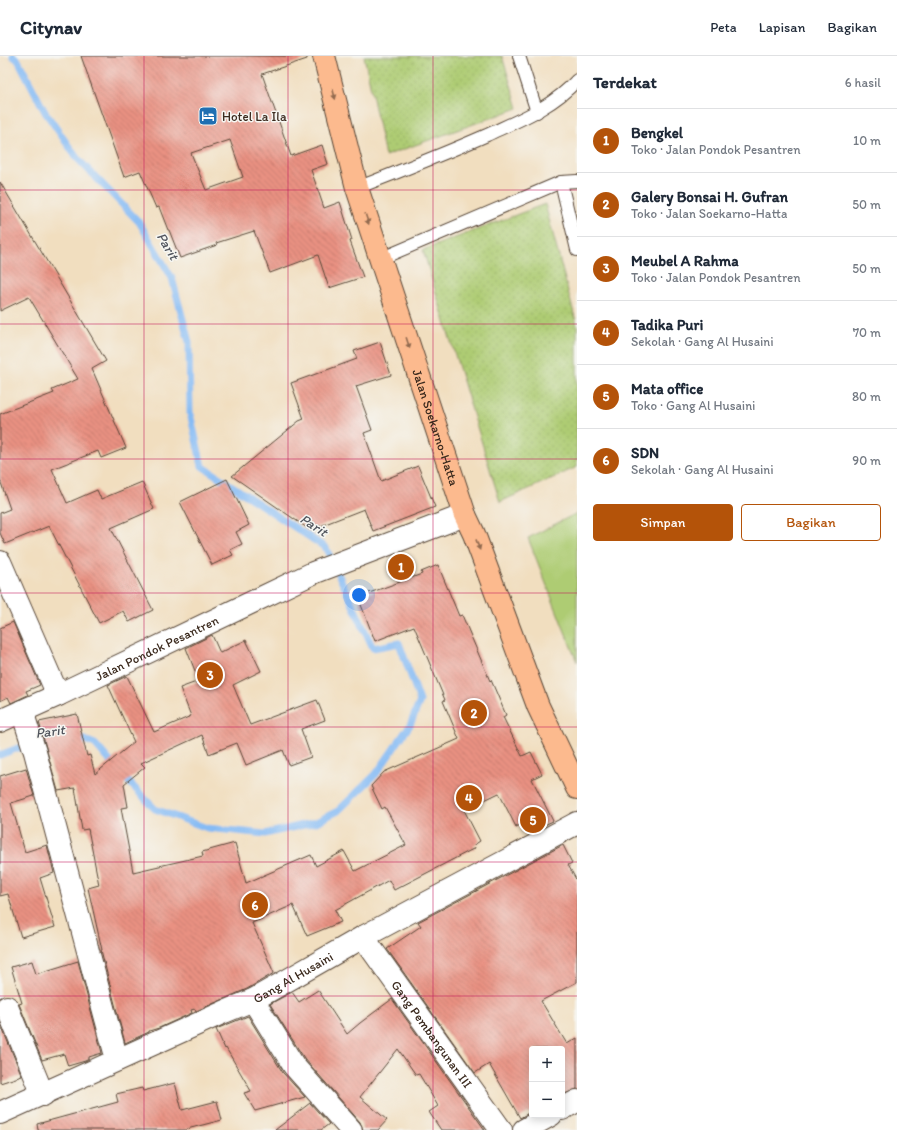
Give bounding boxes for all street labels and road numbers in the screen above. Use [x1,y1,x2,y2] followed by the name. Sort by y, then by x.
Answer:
[409,367,462,488] street label: Jalan Soekarno-Hatta
[93,612,222,684] street label: Jalan Pondok Pesantren
[250,949,336,1006] street label: Gang Al Husaini
[388,978,475,1091] street label: Gang Pembangunan III

